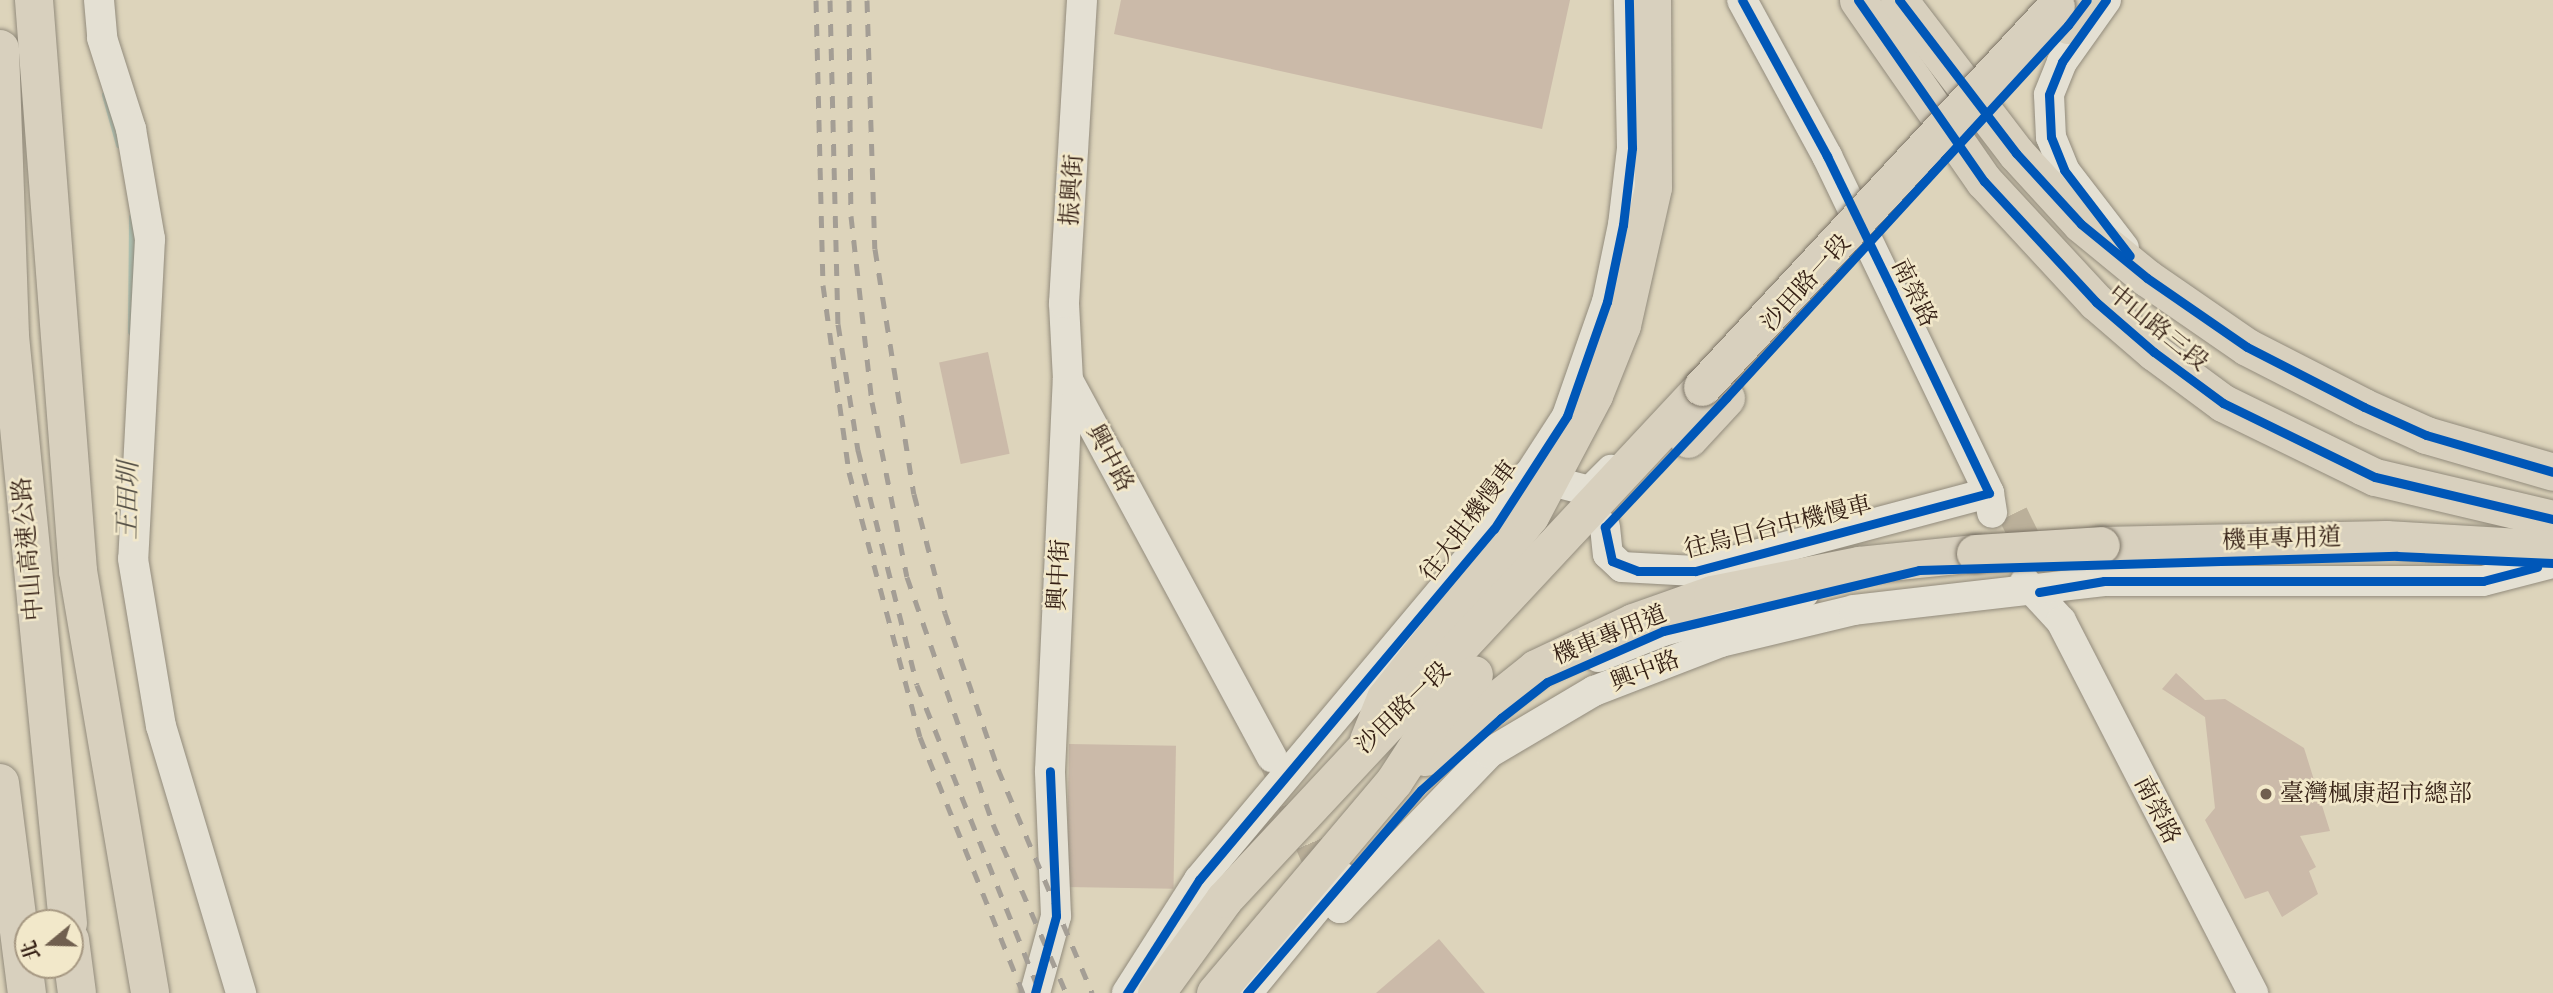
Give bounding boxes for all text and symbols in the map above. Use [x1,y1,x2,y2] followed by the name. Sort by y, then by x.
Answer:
[1055,153,1089,227] street label: 振興街
[1755,229,1857,337] street label: 沙田路一段
[1885,254,1943,332] street label: 南榮路
[2102,279,2214,377] street label: 中山路三段
[1080,419,1140,497] street label: 興中路
[1414,455,1524,587] street label: 往大肚機慢車
[113,462,145,540] water label: 王田圳
[7,476,49,622] street label: 中山高速公路
[1681,490,1875,564] street label: 往烏日台中機慢車
[2222,523,2342,555] street label: 機車專用道
[1043,538,1075,612] street label: 興中街
[1549,599,1671,671] street label: 機車專用道
[1606,645,1684,697] street label: 興中路
[1350,656,1456,760] street label: 沙田路一段
[2128,771,2186,849] street label: 南榮路
[2280,780,2472,808] place label: 臺灣楓康超市總部
[2258,786,2274,802] marker: 臺灣楓康超市總部
[14,909,84,979] north arrow
[17,937,45,963] text: 北

